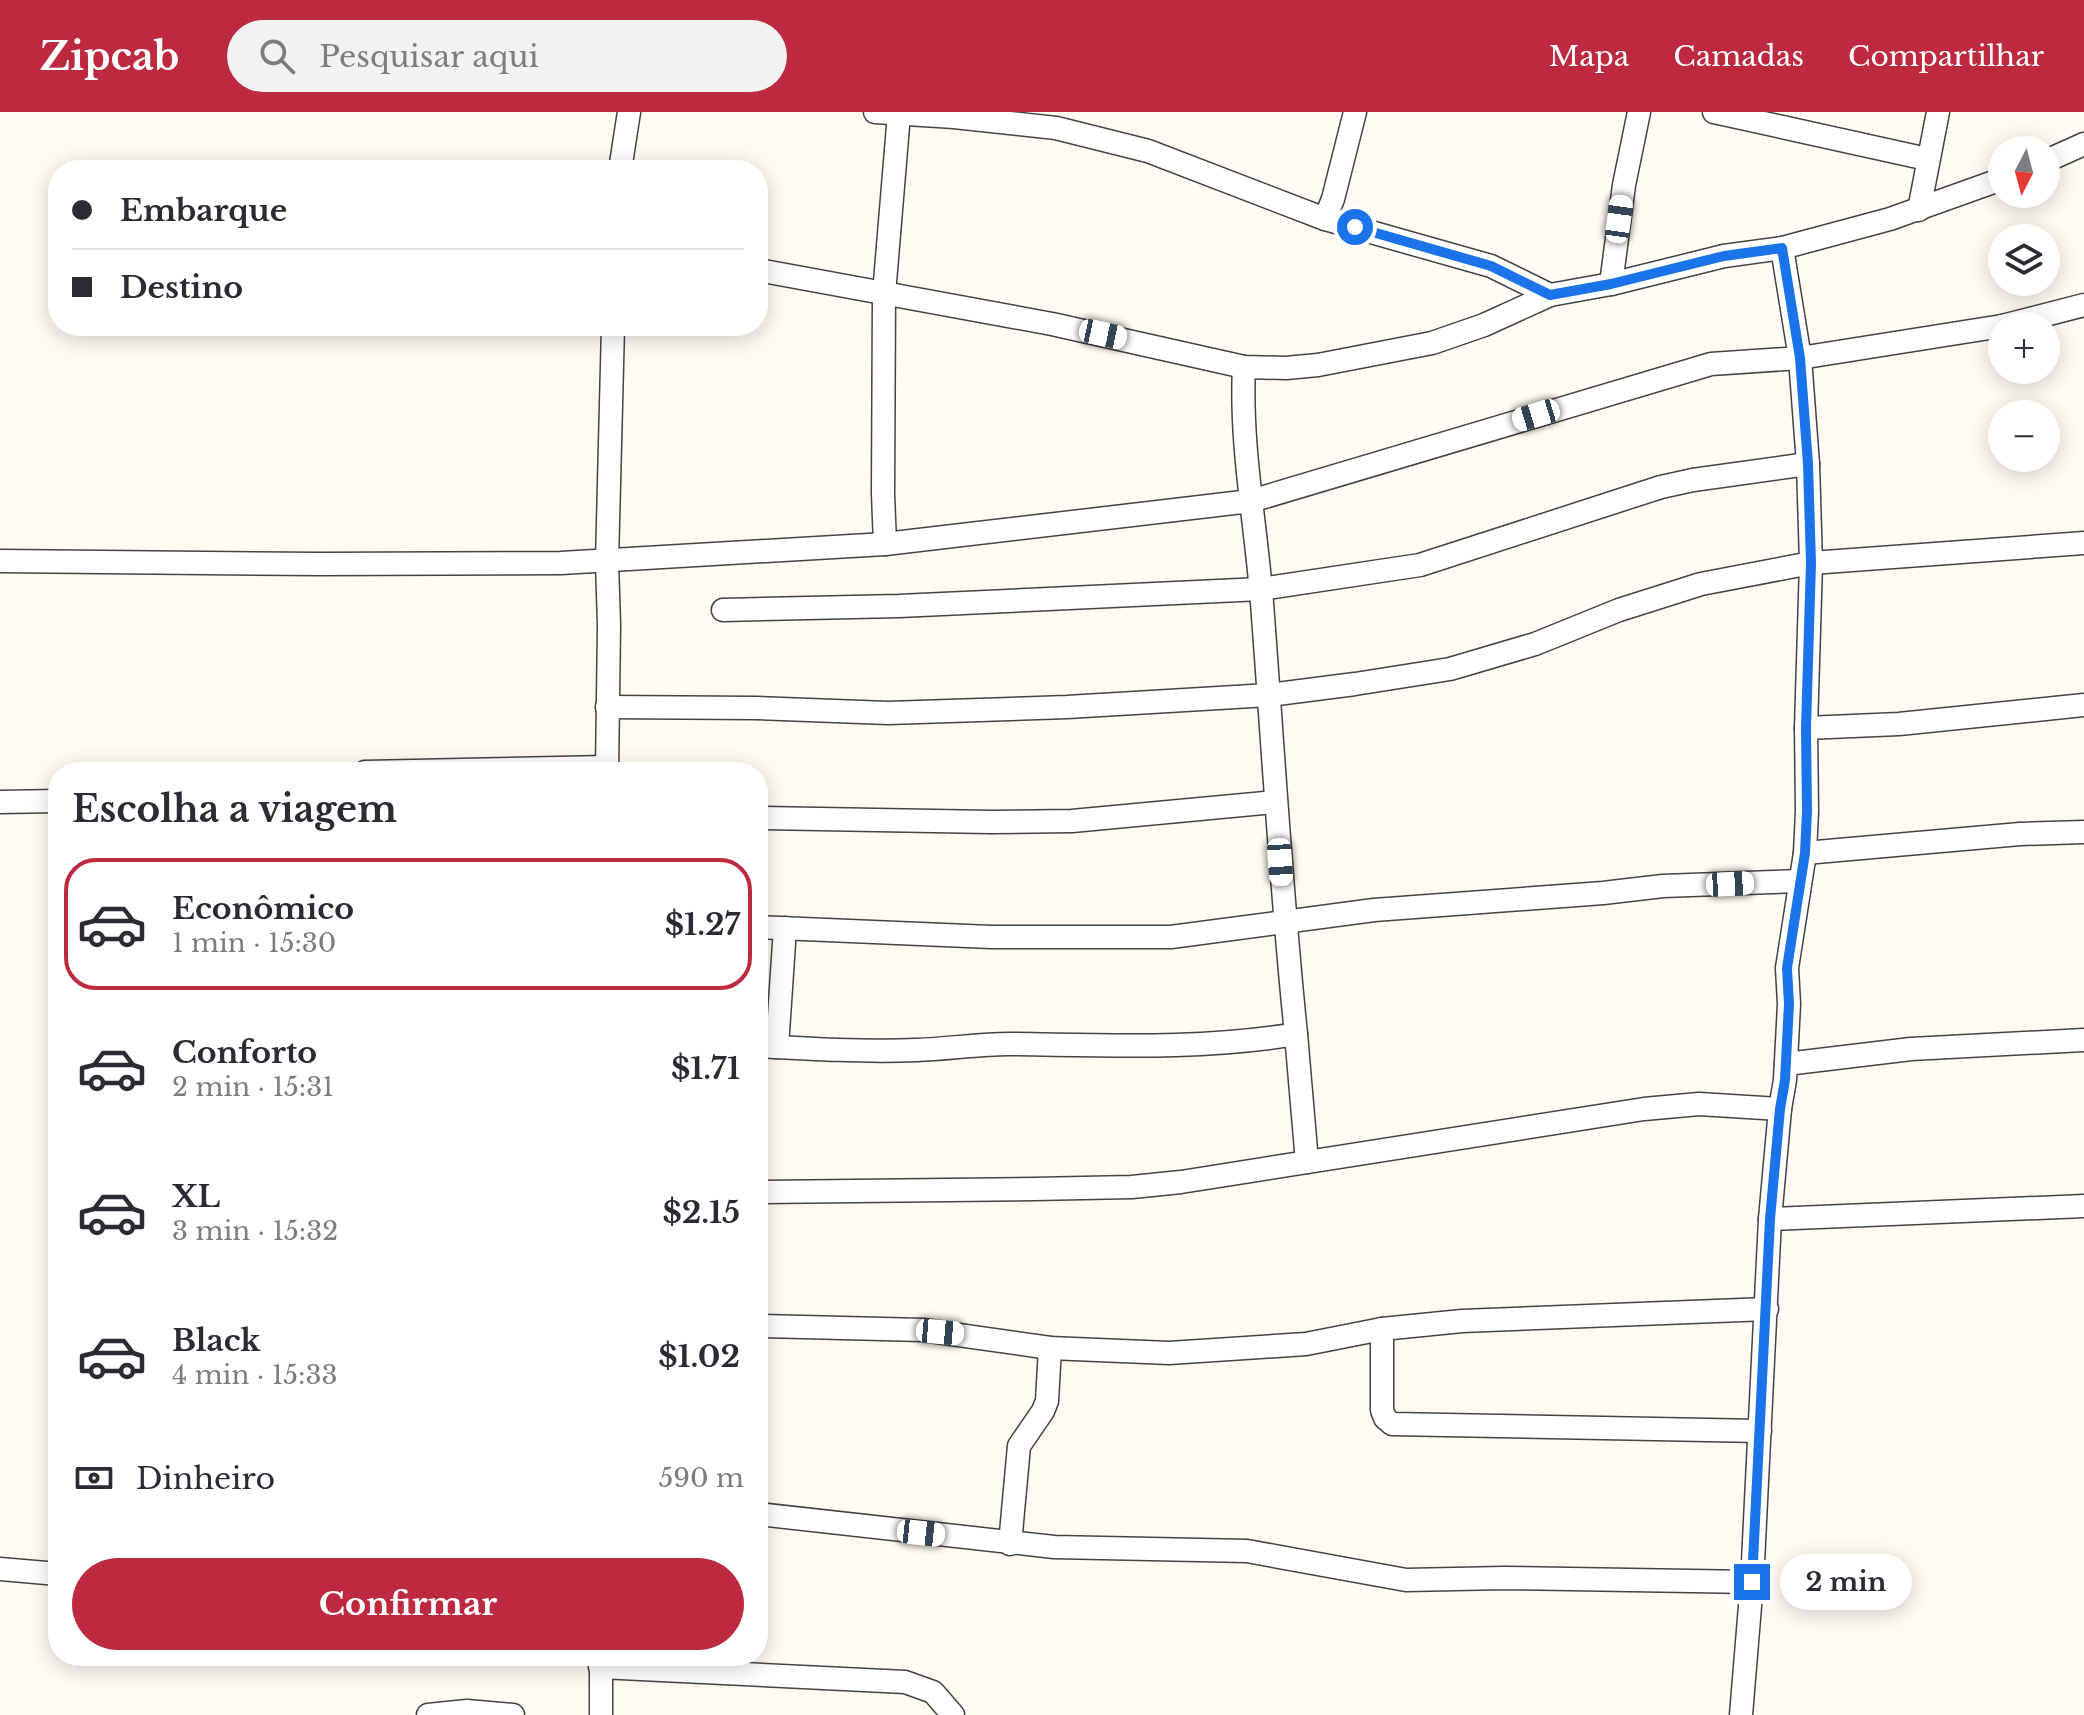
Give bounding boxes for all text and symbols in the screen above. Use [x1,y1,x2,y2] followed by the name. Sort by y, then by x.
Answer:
[227,20,787,92] search box
[40,33,179,80] text: Zipcab
[255,34,299,78] icon: search
[319,38,539,75] text: Pesquisar aqui
[1549,39,1629,74] text: Mapa
[1673,39,1804,74] text: Camadas
[1848,39,2044,74] text: Compartilhar
[1988,136,2060,208] north arrow
[1988,136,2060,472] map controls
[120,192,287,229] text: Embarque
[1604,194,1634,244] car
[1337,209,1373,245] route start
[1988,224,2060,296] button: layers
[120,269,243,306] text: Destino
[1988,312,2060,384] button: +
[1077,317,1129,351] car
[1510,397,1562,433] car
[1988,400,2060,472] button: −
[72,787,397,832] text: Escolha a viagem
[1266,837,1294,887] car
[1705,871,1755,897] car
[76,888,148,960] icon: car
[172,890,354,927] text: Econômico
[665,906,740,943] text: $1.27
[172,927,336,959] text: 1 min · 15:30
[76,1032,148,1104] icon: car
[172,1034,317,1071] text: Conforto
[671,1050,740,1087] text: $1.71
[172,1071,334,1103] text: 2 min · 15:31
[76,1176,148,1248] icon: car
[172,1178,220,1215] text: XL
[662,1194,740,1231] text: $2.15
[172,1215,338,1247] text: 3 min · 15:32
[915,1318,965,1346] car
[76,1320,148,1392] icon: car
[172,1322,260,1359] text: Black
[658,1338,740,1375] text: $1.02
[172,1359,338,1391] text: 4 min · 15:33
[72,1456,116,1500] icon: cash
[136,1460,275,1497] text: Dinheiro
[659,1462,744,1494] text: 590 m
[896,1519,946,1547] car
[1780,1554,1912,1610] callout: 2 min
[72,1558,744,1650] button: Confirmar
[1734,1564,1770,1600] route end
[1806,1566,1886,1598] text: 2 min

